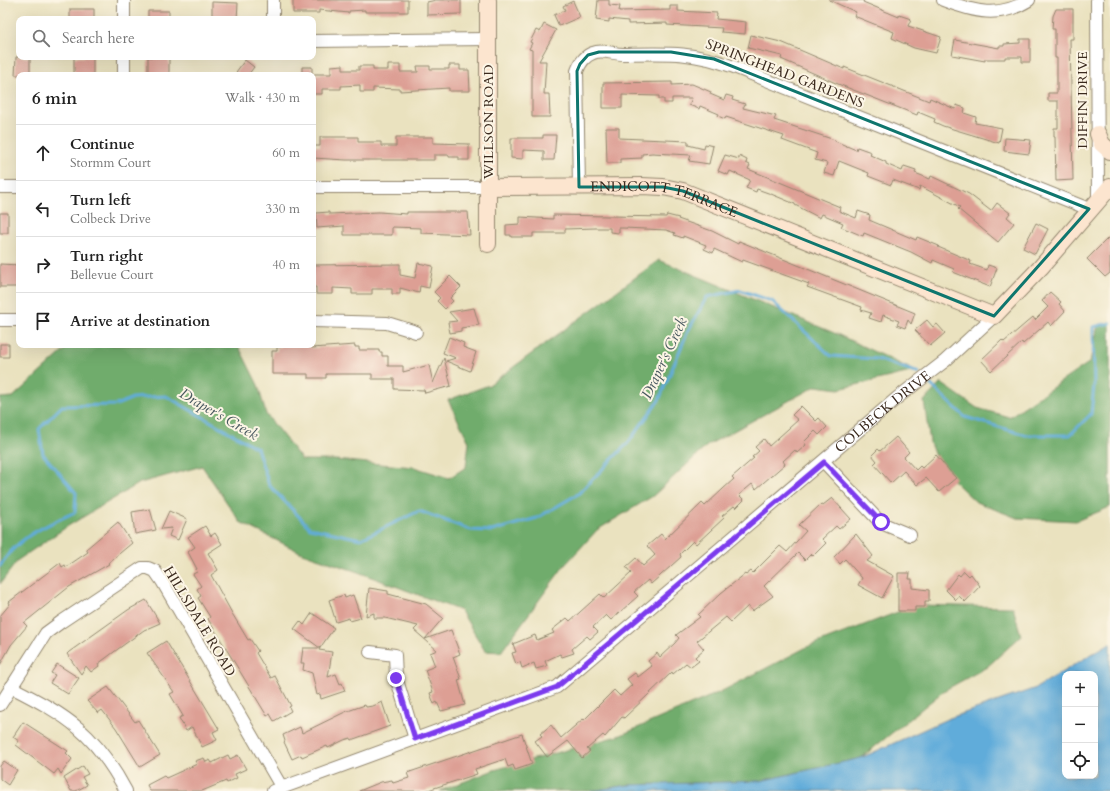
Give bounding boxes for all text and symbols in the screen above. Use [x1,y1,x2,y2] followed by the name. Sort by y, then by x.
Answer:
[16,16,316,60] search box
[30,27,52,49] icon: search
[62,28,135,48] text: Search here
[703,35,867,112] street label: SPRINGHEAD GARDENS
[1073,51,1092,149] street label: DIFFIN DRIVE
[479,64,498,181] street label: WILLSON ROAD
[32,87,77,110] text: 6 min
[225,89,300,107] text: Walk · 430 m
[70,134,135,154] text: Continue
[32,142,54,164] icon: ahead
[272,144,300,162] text: 60 m
[70,154,151,172] text: Stormm Court
[590,177,741,222] street label: ENDICOTT TERRACE
[70,190,131,210] text: Turn left
[32,198,54,220] icon: left
[266,200,300,218] text: 330 m
[70,210,151,228] text: Colbeck Drive
[70,246,143,266] text: Turn right
[32,254,54,276] icon: right
[272,256,300,274] text: 40 m
[70,266,153,284] text: Bellevue Court
[32,310,54,332] icon: arrive
[70,311,210,331] text: Arrive at destination
[636,313,692,402] water label: Draper's Creek
[831,366,935,457] street label: COLBECK DRIVE
[176,383,263,445] water label: Draper's Creek
[872,513,890,531] route start
[159,562,240,680] street label: HILLSDALE ROAD
[387,669,405,687] route end
[1062,671,1098,779] map controls
[1062,671,1098,707] button: +
[1062,707,1098,743] button: −
[1062,743,1098,779] button: locate

